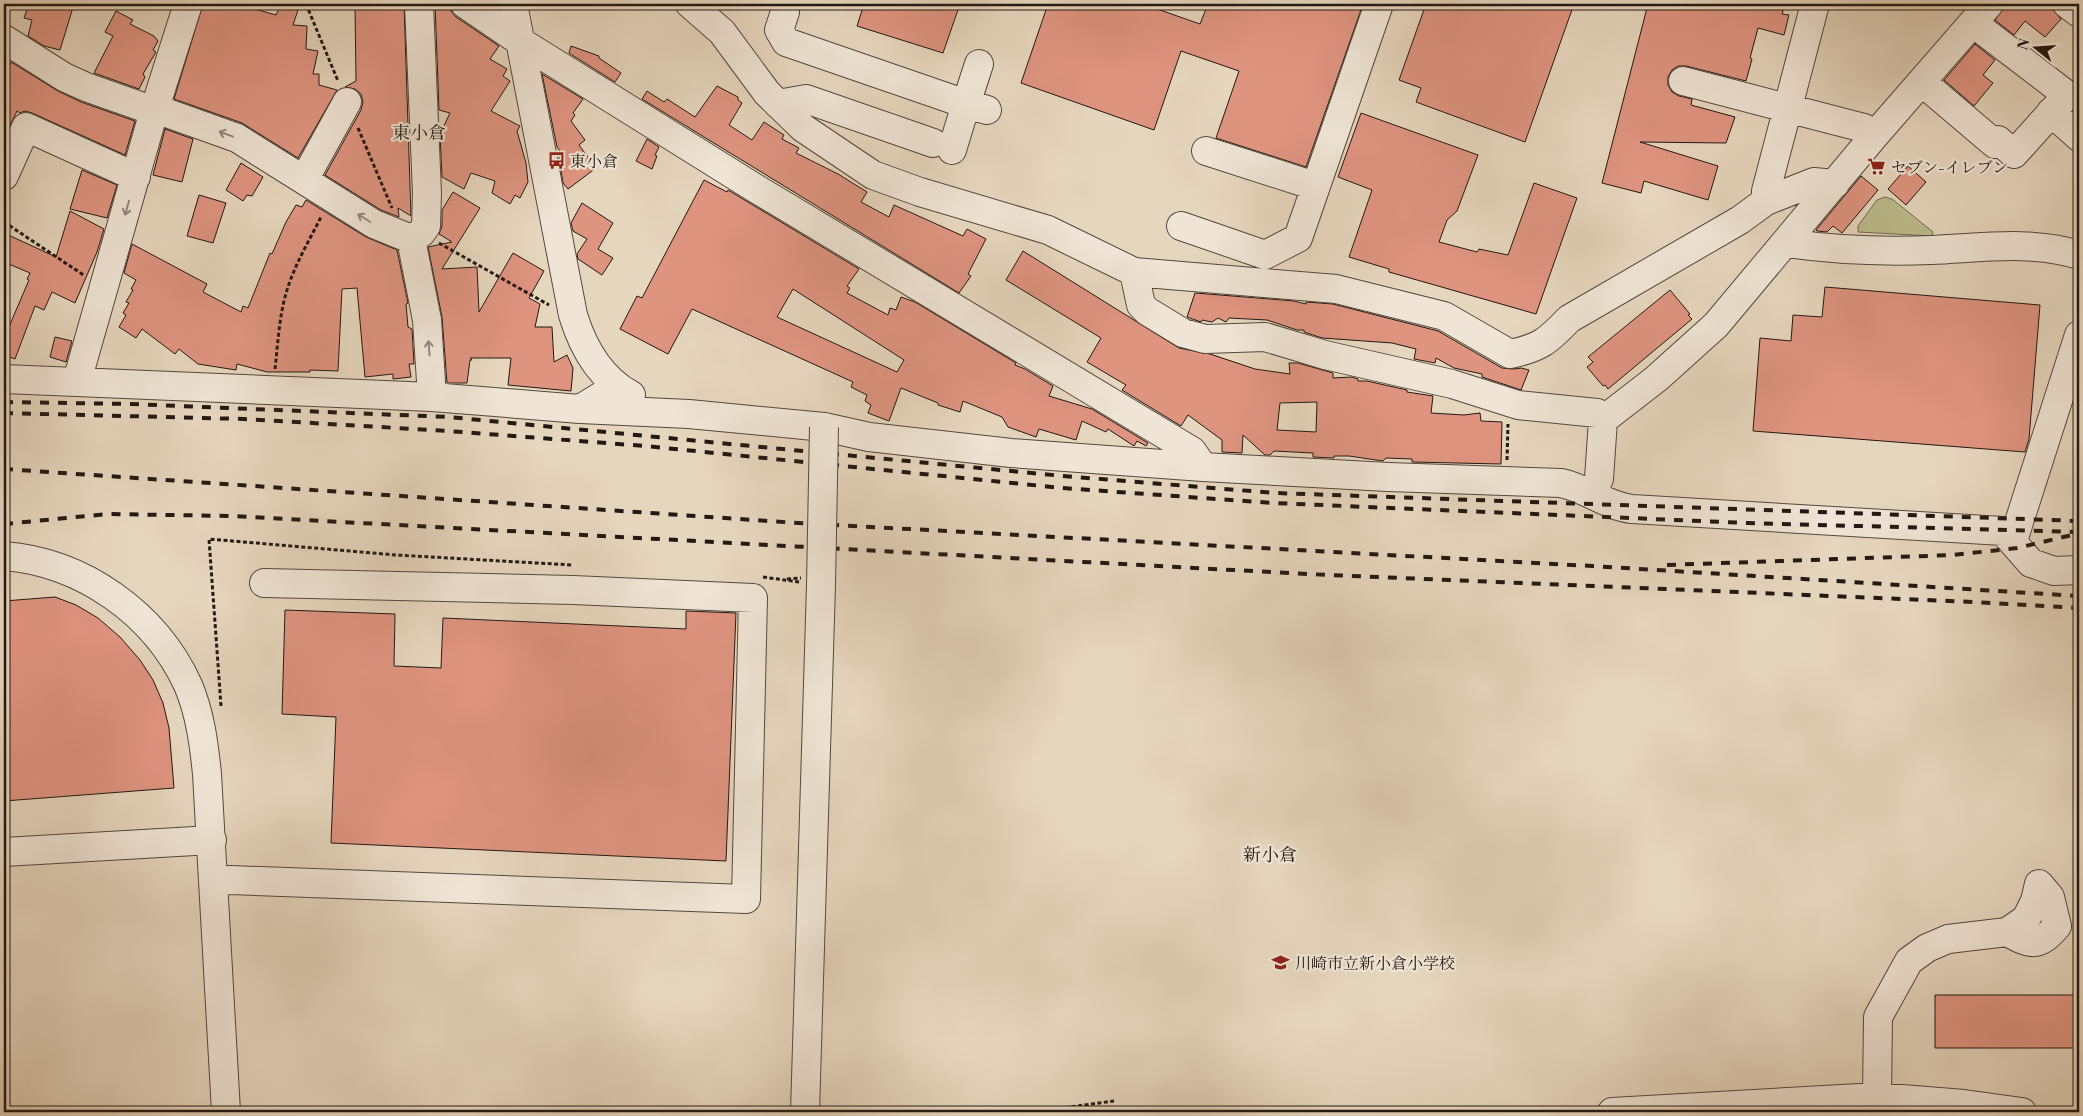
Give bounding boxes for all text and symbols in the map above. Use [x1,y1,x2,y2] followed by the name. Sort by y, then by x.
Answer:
[2010,22,2060,72] north arrow
[2014,37,2035,52] text: N
[392,122,446,145] district label: 東小倉
[218,129,234,138] one-way arrow
[546,151,566,171] bus stop icon: 東小倉
[570,152,618,172] place label: 東小倉
[1867,157,1887,177] supermarket icon: セブン-イレブン
[1891,158,2008,178] place label: セブン-イレブン
[122,200,132,216] one-way arrow
[357,213,371,224] one-way arrow
[424,341,434,357] one-way arrow
[1243,844,1297,867] district label: 新小倉
[1271,953,1291,973] school or university icon: 川崎市立新小倉小学校
[1295,954,1455,974] place label: 川崎市立新小倉小学校

